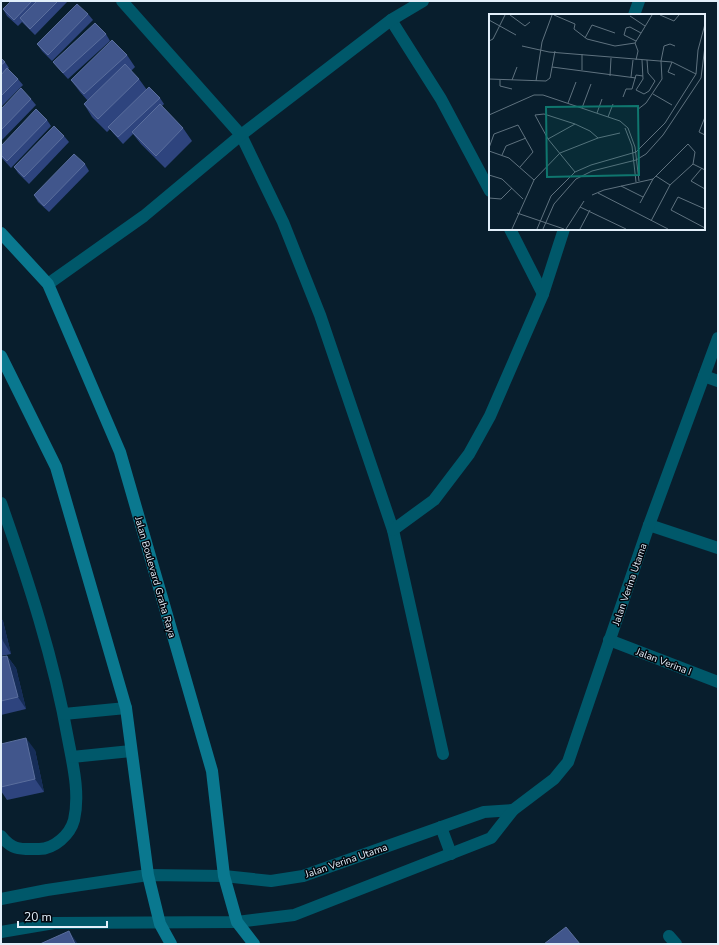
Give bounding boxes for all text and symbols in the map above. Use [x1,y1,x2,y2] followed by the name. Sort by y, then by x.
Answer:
[489,14,705,230] inset map
[131,514,179,639] street label: Jalan Boulevard Graha Raya
[609,541,651,628] street label: Jalan Verina Utama
[633,645,694,679] street label: Jalan Verina I
[302,840,389,882] street label: Jalan Verina Utama
[18,903,107,929] scale bar
[24,909,52,925] text: 20 m

